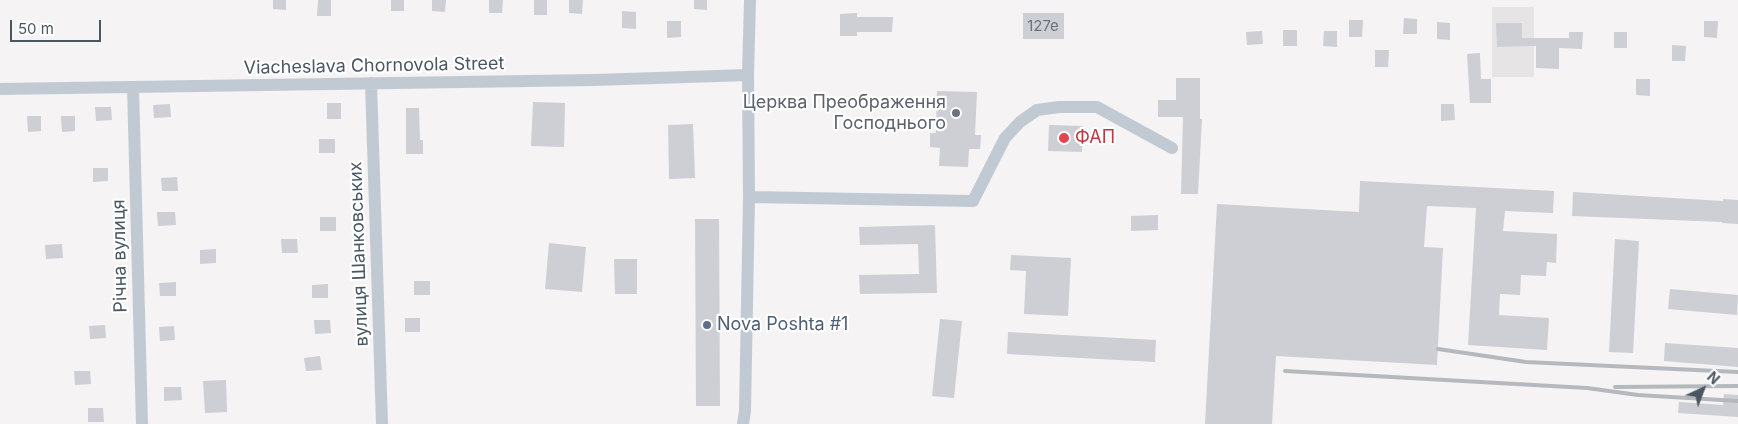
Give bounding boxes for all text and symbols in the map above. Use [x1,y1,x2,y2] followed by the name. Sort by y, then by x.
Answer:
[12,10,104,42] scale bar
[1027,17,1059,35] house number: 127е
[18,19,54,38] text: 50 m
[243,53,505,79] street label: Viacheslava Chornovola Street
[743,92,946,134] place label: Церква Преображення Господнього
[950,107,962,119] marker: Церква Преображення Господнього
[1075,127,1115,149] place label: ФАП
[1057,131,1071,145] marker: ФАП
[345,161,373,347] street label: вулиця Шанковських
[108,199,132,313] street label: Річна вулиця
[717,314,848,336] place label: Nova Poshta #1
[701,319,713,331] marker: Nova Poshta #1
[1678,364,1728,414] north arrow
[1704,368,1723,388] text: N

